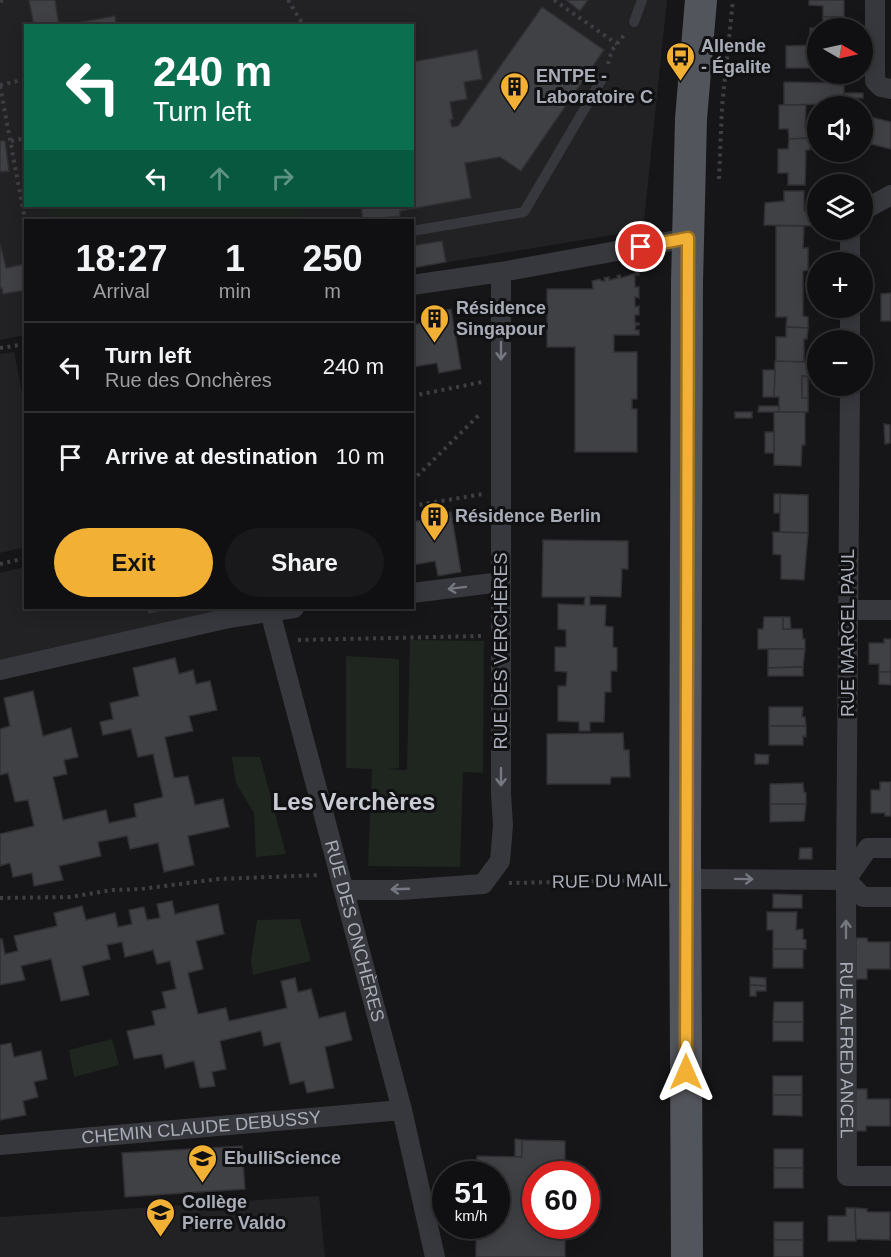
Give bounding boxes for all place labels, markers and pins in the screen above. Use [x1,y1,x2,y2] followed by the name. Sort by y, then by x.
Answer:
[701,36,771,77] place label: Allende - Égalite
[664,40,696,82] bus stop icon: Allende - Égalite
[536,66,653,107] place label: ENTPE - Laboratoire C
[499,70,531,112] building icon: ENTPE - Laboratoire C
[615,221,666,272] pin
[456,298,546,339] place label: Résidence Singapour
[419,302,451,344] building icon: Résidence Singapour
[418,500,450,542] building icon: Résidence Berlin
[455,506,601,526] place label: Résidence Berlin
[187,1142,219,1184] school or university icon: EbulliScience
[224,1148,341,1168] place label: EbulliScience
[182,1192,286,1233] place label: Collège Pierre Valdo
[145,1196,177,1238] school or university icon: Collège Pierre Valdo

